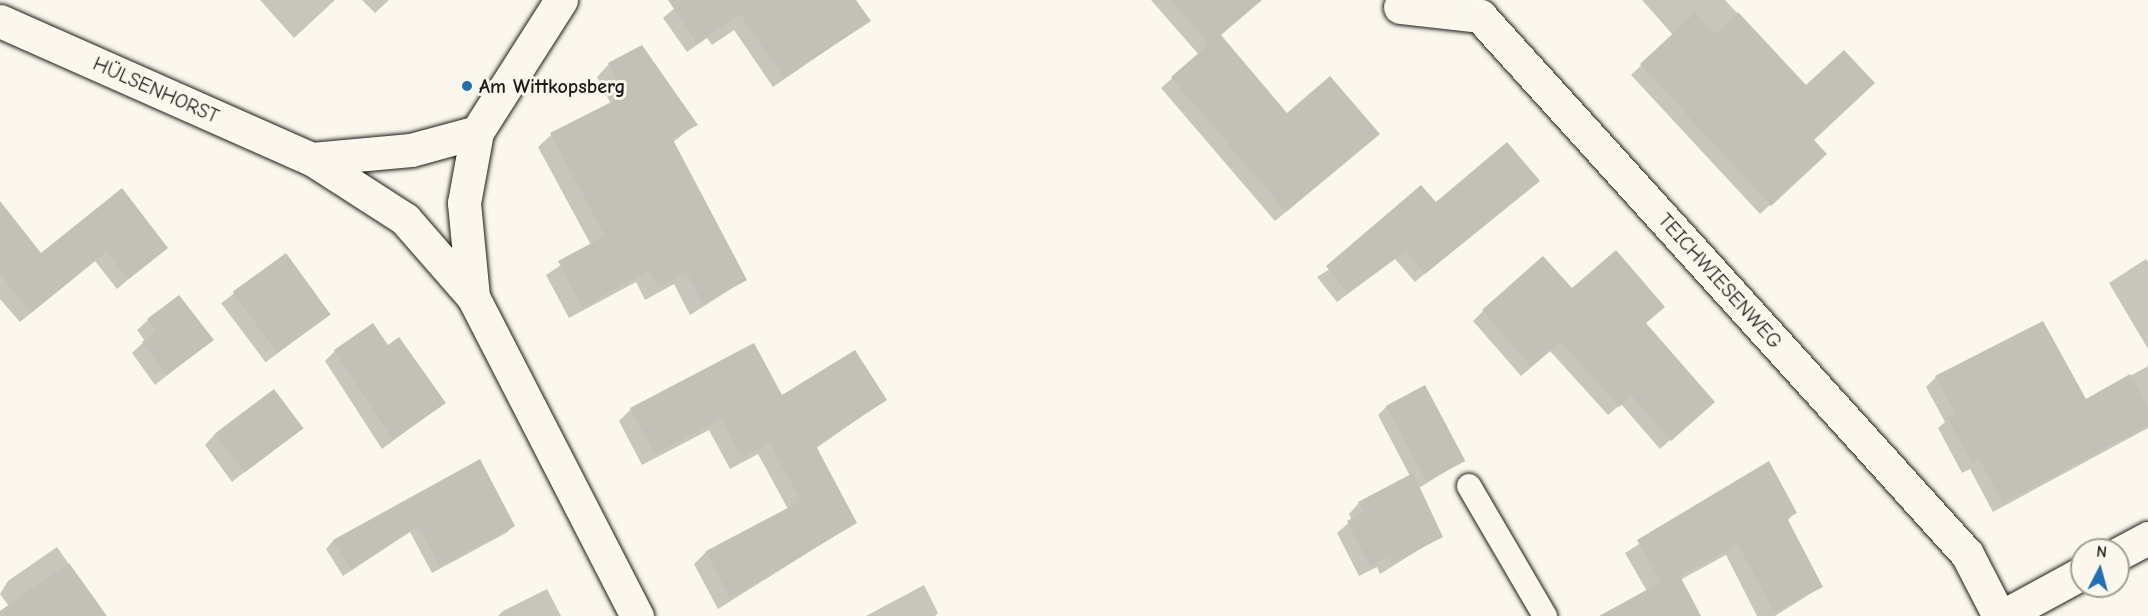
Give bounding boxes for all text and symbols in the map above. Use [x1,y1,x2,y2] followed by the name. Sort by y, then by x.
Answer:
[89,52,223,128] street label: HÜLSENHORST
[479,74,625,98] place label: Am Wittkopsberg
[460,79,474,93] marker: Am Wittkopsberg
[1653,208,1787,354] street label: TEICHWIESENWEG
[2070,538,2130,598] north arrow
[2096,543,2108,562] text: N

